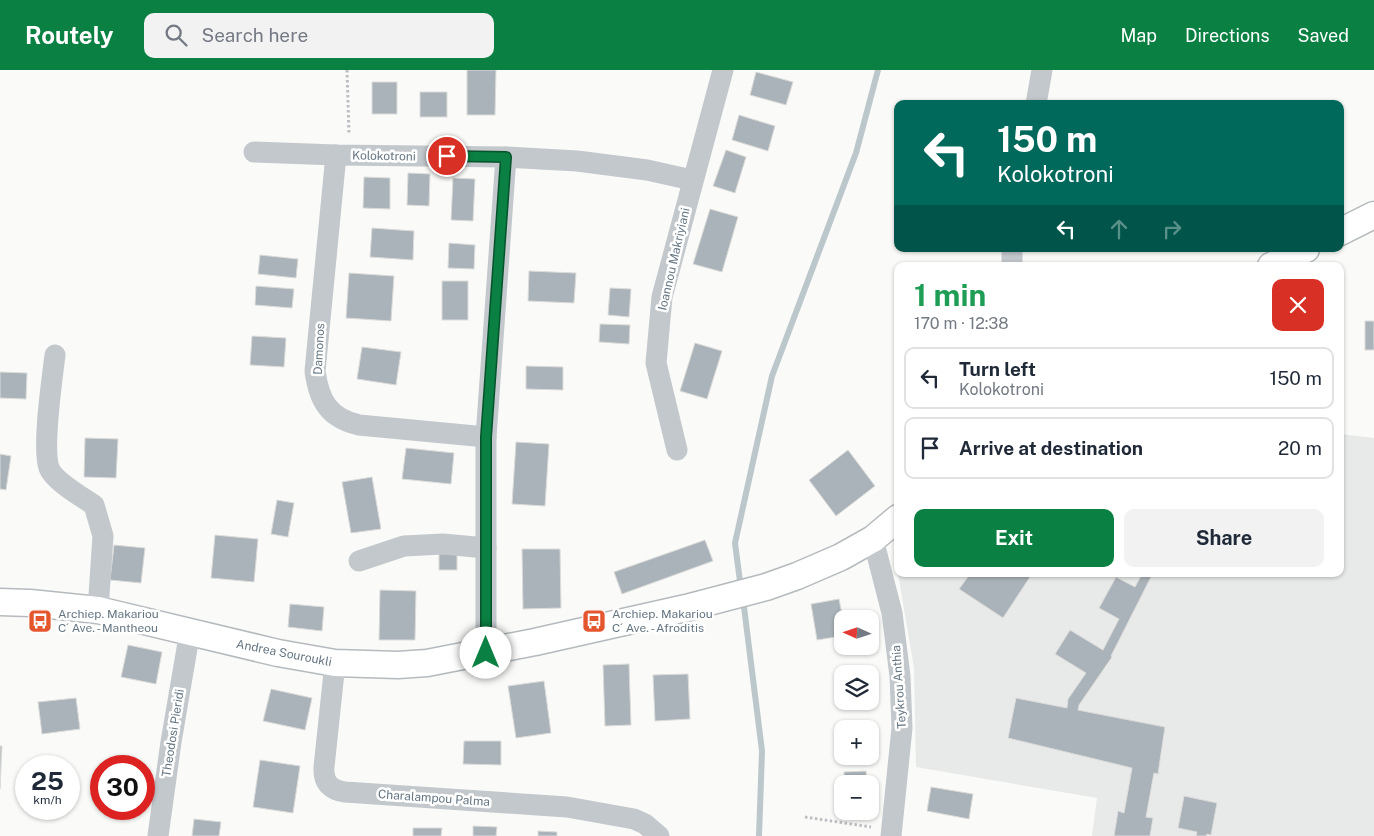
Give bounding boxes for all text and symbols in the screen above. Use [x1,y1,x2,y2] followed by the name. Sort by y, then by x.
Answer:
[144,13,494,58] search box
[25,21,114,49] text: Routely
[162,21,190,49] icon: search
[202,24,308,46] text: Search here
[1120,25,1157,46] text: Map
[1185,25,1270,46] text: Directions
[1298,25,1349,46] text: Saved
[997,119,1097,160] text: 150 m
[914,120,979,185] icon: left
[426,135,468,177] pin
[433,142,461,170] icon: arrive
[352,148,416,164] street label: Kolokotroni
[997,161,1114,187] text: Kolokotroni
[655,206,693,312] street label: Ioannou Makriyiani
[1052,215,1080,243] icon: left
[1105,215,1133,243] icon: ahead
[1158,215,1186,243] icon: right
[914,277,986,313] text: 1 min
[1272,279,1324,331] button: close
[914,314,1009,333] text: 170 m · 12:38
[311,323,327,375] street label: Damonos
[959,358,1036,380] text: Turn left
[916,364,944,392] icon: left
[1269,367,1322,389] text: 150 m
[959,380,1044,399] text: Kolokotroni
[916,434,944,462] icon: arrive
[959,437,1143,459] text: Arrive at destination
[1278,437,1322,459] text: 20 m
[914,509,1114,567] button: Exit
[1124,509,1324,567] button: Share
[58,607,159,635] place label: Archiep. Makariou C´ Ave. - Mantheou
[612,607,713,635] place label: Archiep. Makariou C´ Ave. - Afroditis
[27,608,53,634] bus stop icon: Archiep. Makariou C´ Ave. - Mantheou
[581,608,607,634] bus stop icon: Archiep. Makariou C´ Ave. - Afroditis
[834,610,879,655] north arrow
[834,610,879,820] map controls
[459,626,511,678] position arrow
[235,637,333,669] street label: Andrea Souroukli
[889,645,909,729] street label: Teykrou Anthia
[834,665,879,710] button: layers
[159,688,187,778] street label: Theodosi Pieridi
[834,720,879,765] button: +
[90,755,155,820] speed limit sign: 30
[31,766,64,796] text: 25
[834,775,879,820] button: −
[378,787,490,809] street label: Charalampou Palma
[33,793,62,807] text: km/h

